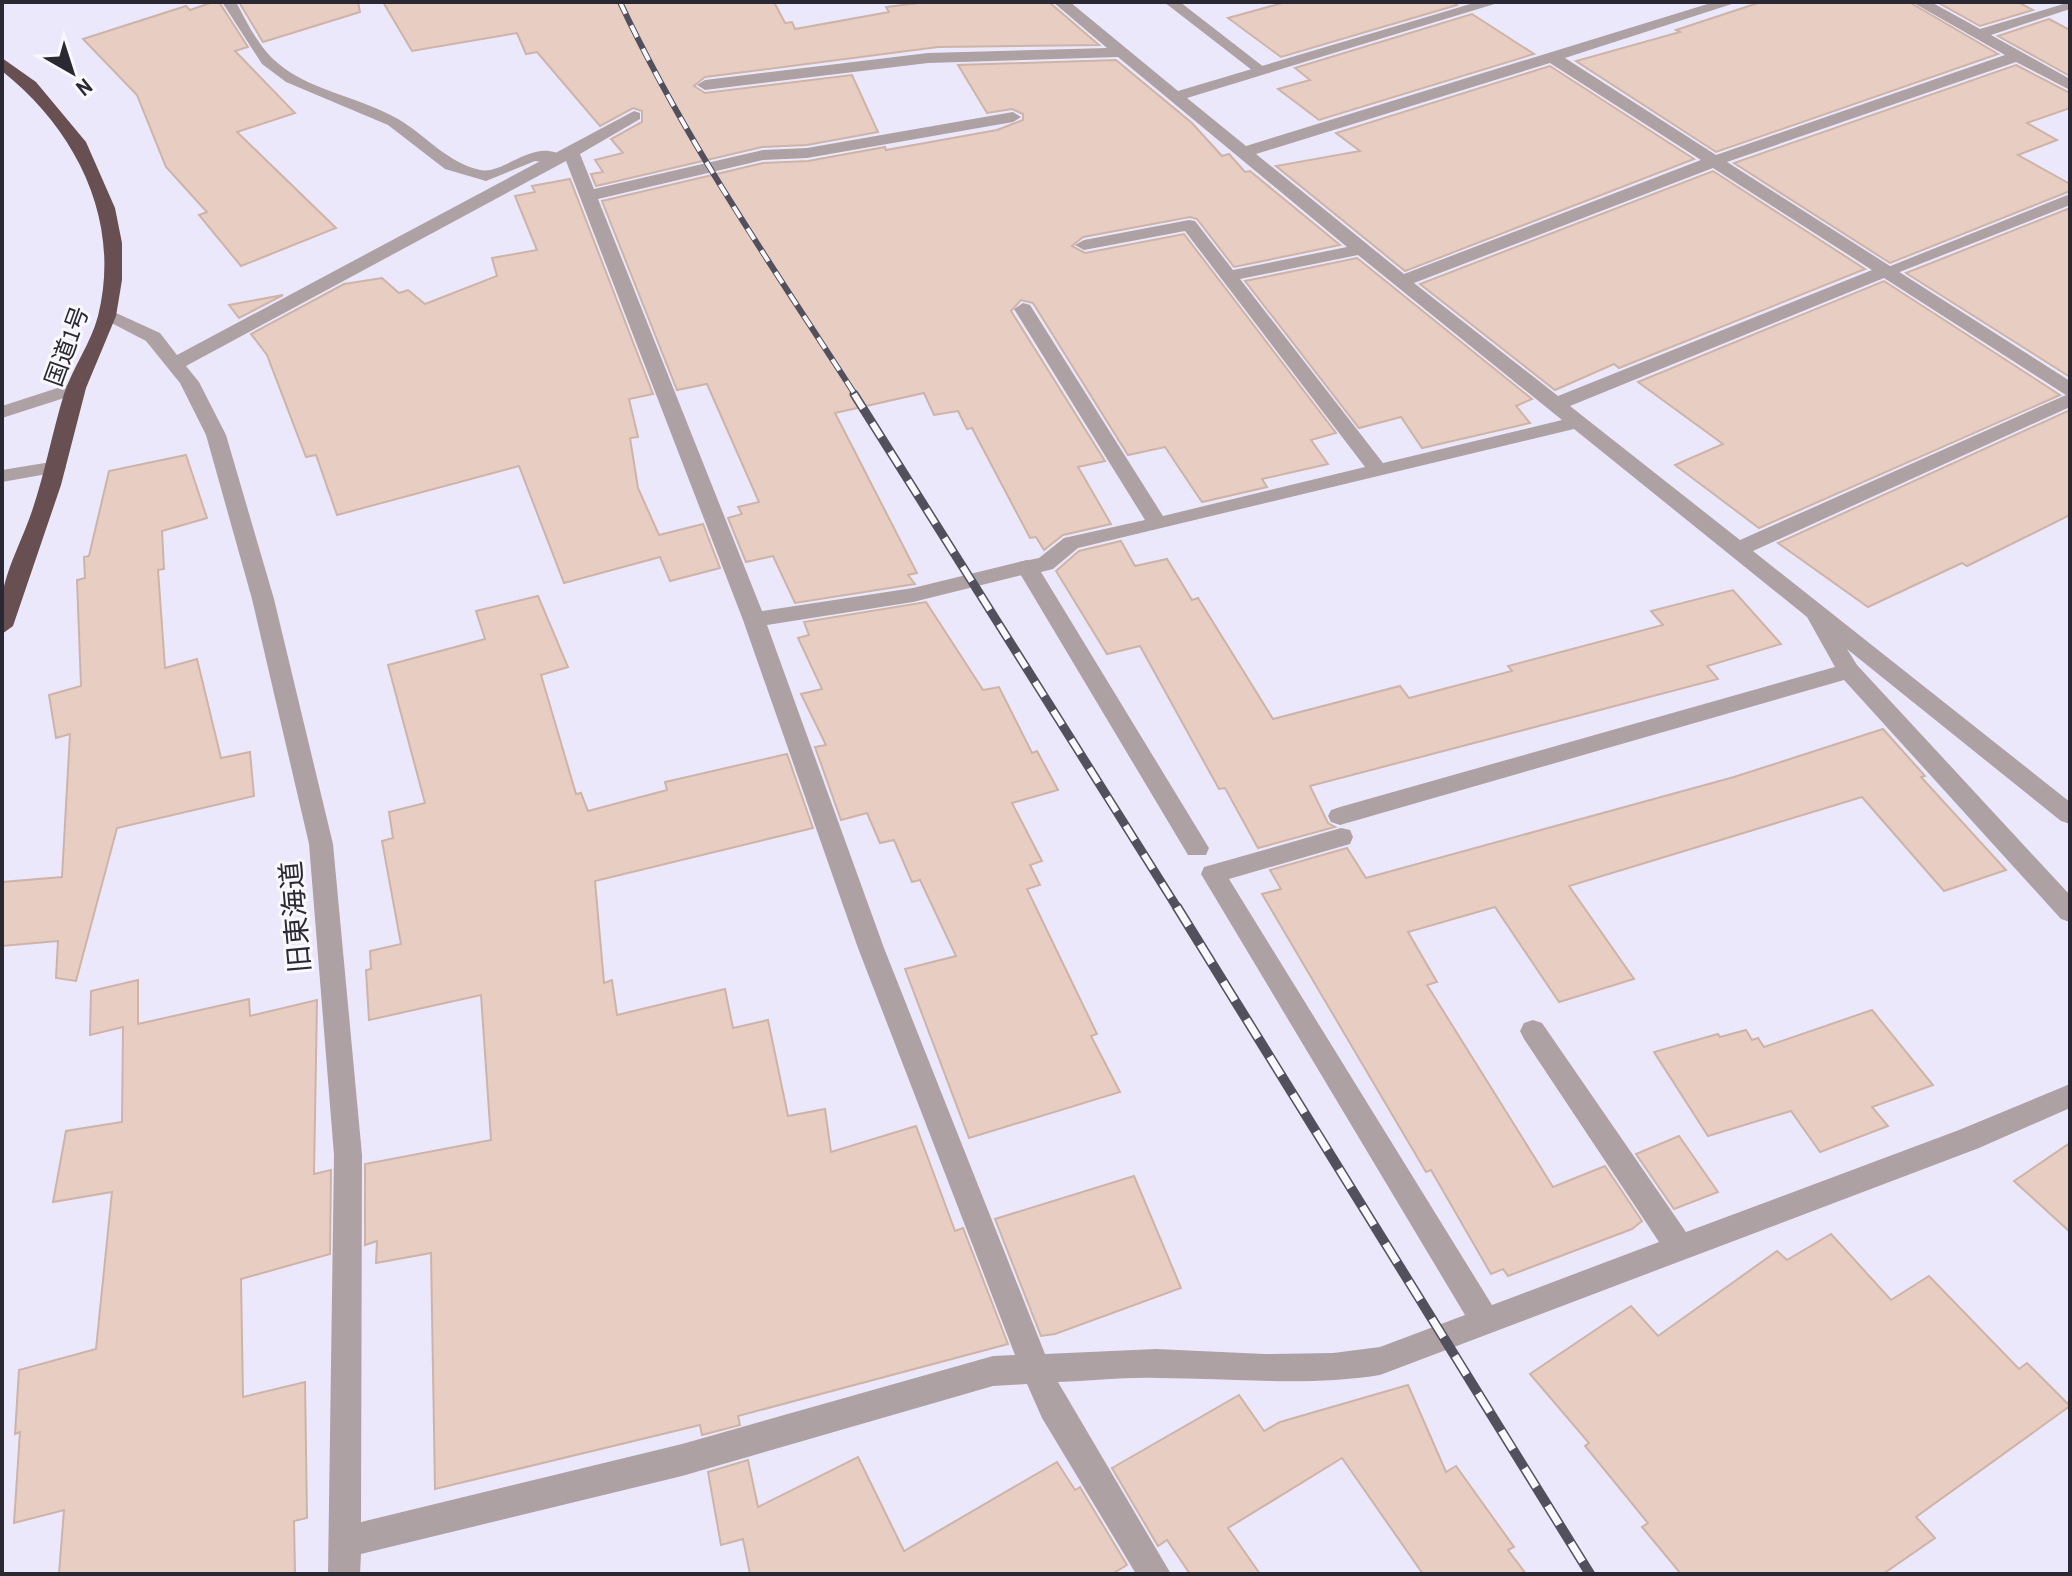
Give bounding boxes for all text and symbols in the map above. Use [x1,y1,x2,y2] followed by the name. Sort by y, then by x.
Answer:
[32,32,112,112] north arrow
[70,72,99,103] text: N
[37,302,95,390] street label: 国道1号
[271,860,319,974] street label: 旧東海道

